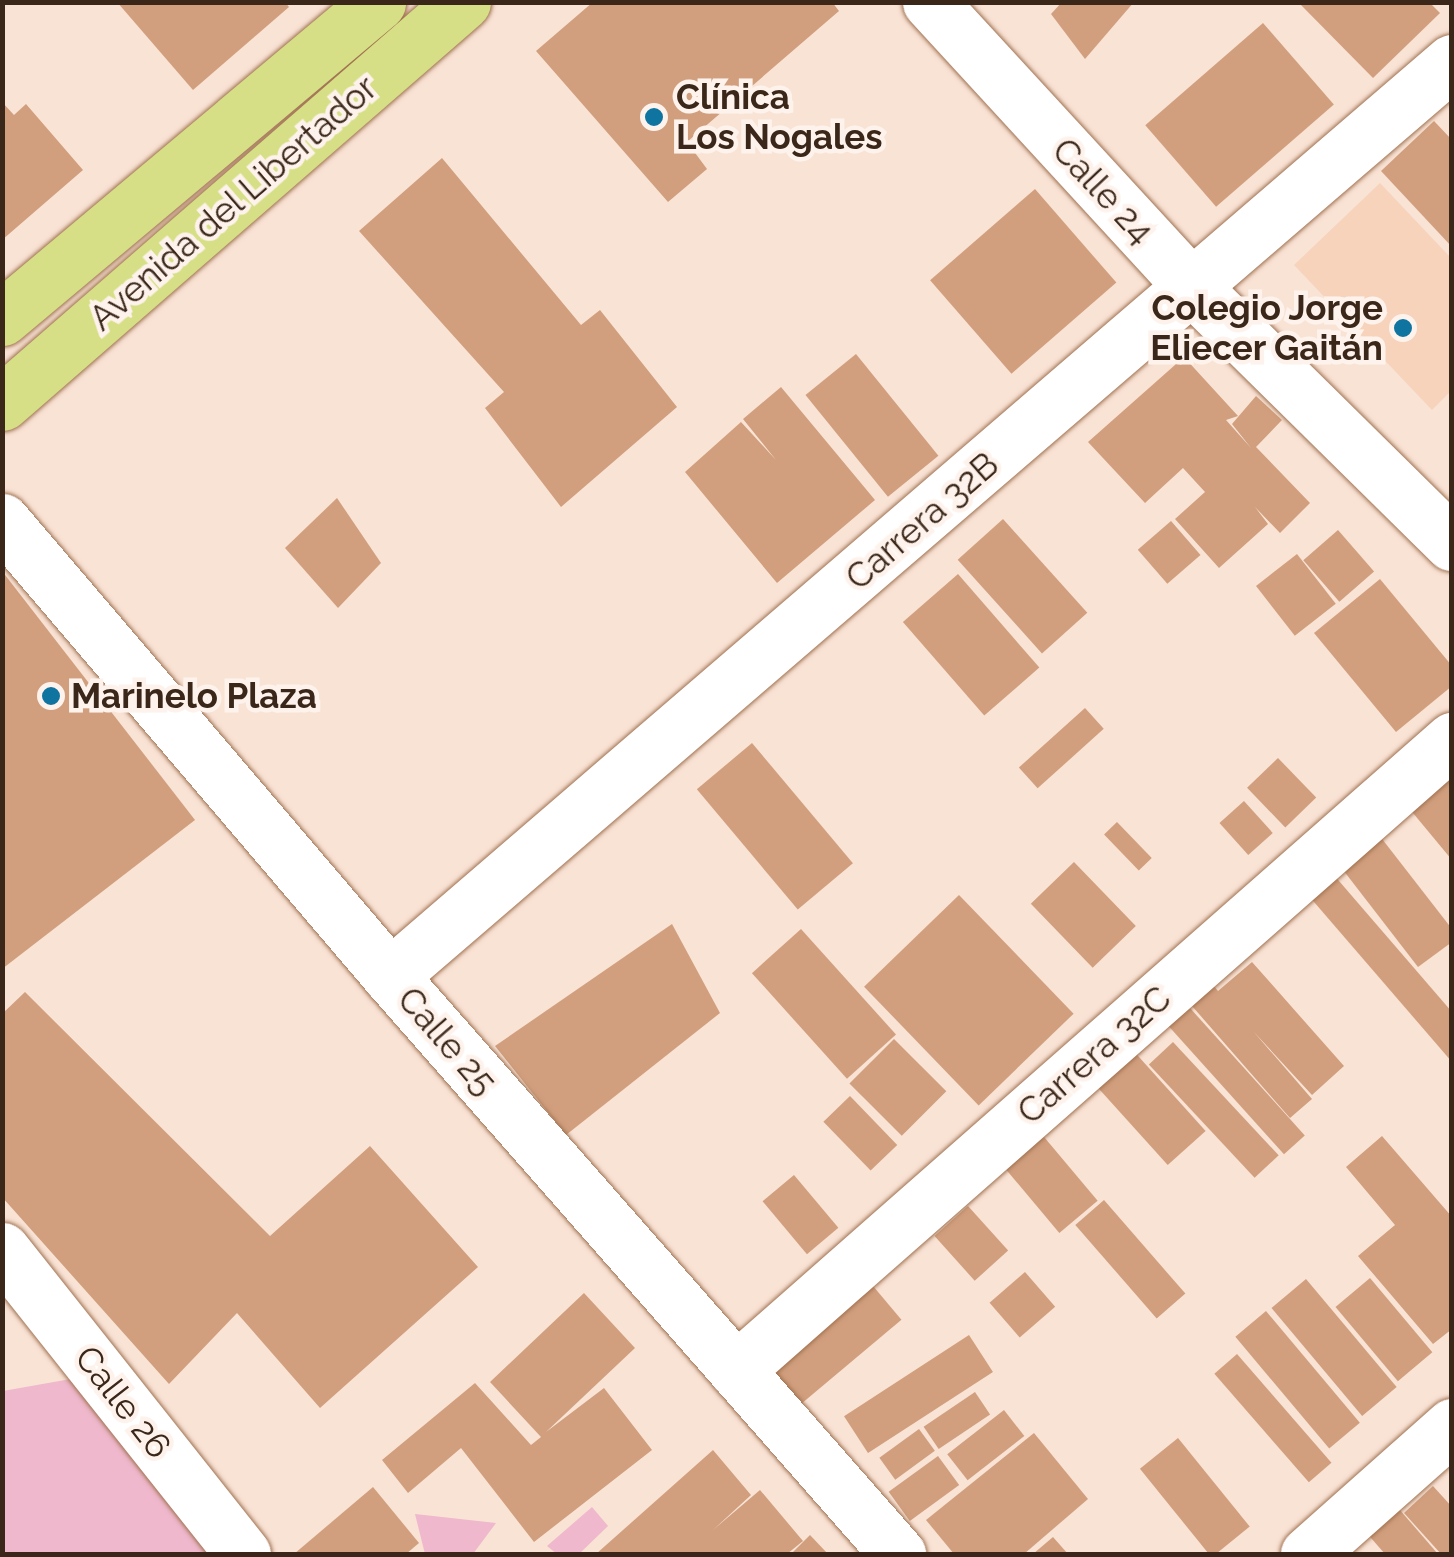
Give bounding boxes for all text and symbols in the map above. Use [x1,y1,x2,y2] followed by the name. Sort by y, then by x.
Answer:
[80,67,386,339] street label: Avenida del Libertador
[676,76,882,158] place label: Clínica Los Nogales
[641,104,667,130] marker: Clínica Los Nogales
[1044,130,1162,252] street label: Calle 24
[1149,287,1383,369] place label: Colegio Jorge Eliecer Gaitán
[1392,317,1414,339] marker: Colegio Jorge Eliecer Gaitán
[837,443,1007,599] street label: Carrera 32B
[71,675,317,717] place label: Marinelo Plaza
[40,685,62,707] marker: Marinelo Plaza
[1009,977,1179,1133] street label: Carrera 32C
[389,979,505,1103] street label: Calle 25
[66,1337,180,1467] street label: Calle 26

